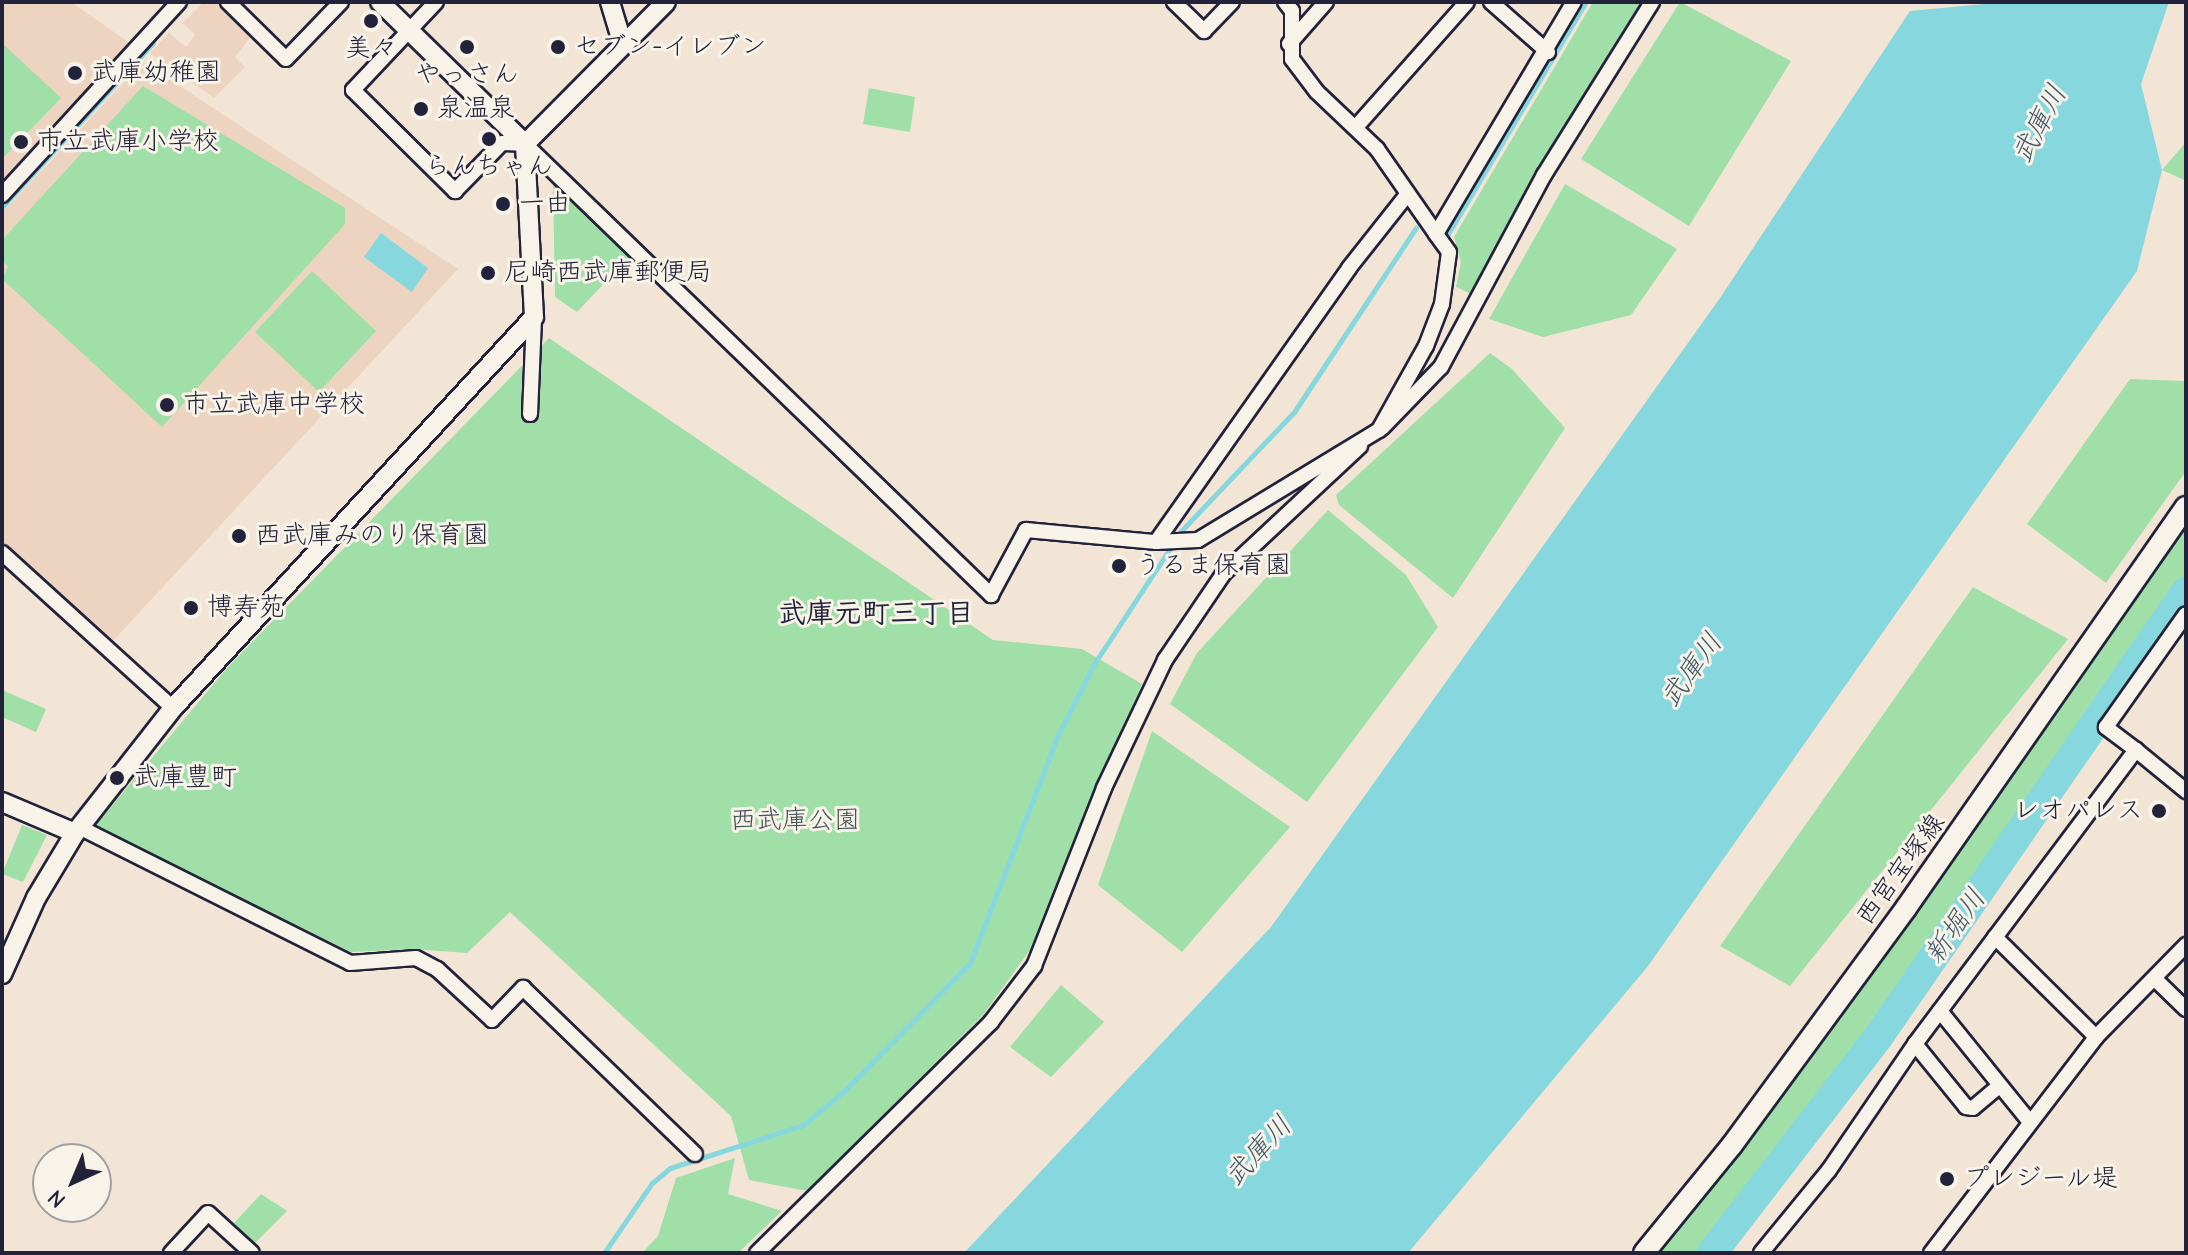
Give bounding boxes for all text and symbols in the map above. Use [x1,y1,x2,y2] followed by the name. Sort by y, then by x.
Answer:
[362,12,380,30] marker: 美々
[574,31,766,63] place label: セブン-イレブン
[345,33,397,65] place label: 美々
[458,38,476,56] marker: やっさん
[549,38,567,56] marker: セブン-イレブン
[91,57,221,89] place label: 武庫幼稚園
[415,59,519,91] place label: やっさん
[66,64,84,82] marker: 武庫幼稚園
[2004,79,2074,169] water label: 武庫川
[437,93,515,125] place label: 泉温泉
[412,100,430,118] marker: 泉温泉
[37,126,219,158] place label: 市立武庫小学校
[480,130,498,148] marker: らんちゃん
[12,133,30,151] marker: 市立武庫小学校
[424,151,554,183] place label: らんちゃん
[519,188,571,220] place label: 一由
[494,195,512,213] marker: 一由
[504,257,712,289] place label: 尼崎西武庫郵便局
[479,264,497,282] marker: 尼崎西武庫郵便局
[183,389,365,421] place label: 市立武庫中学校
[158,396,176,414] marker: 市立武庫中学校
[255,520,489,552] place label: 西武庫みのり保育園
[230,527,248,545] marker: 西武庫みのり保育園
[1135,550,1291,582] place label: うるま保育園
[1110,557,1128,575] marker: うるま保育園
[207,592,285,624] place label: 博寿苑
[778,596,974,630] district label: 武庫元町三丁目
[182,599,200,617] marker: 博寿苑
[1653,626,1729,714] water label: 武庫川
[133,762,237,794] place label: 武庫豊町
[108,769,126,787] marker: 武庫豊町
[2013,795,2143,827] place label: レオパレス
[2150,802,2168,820] marker: レオパレス
[730,805,860,837] park label: 西武庫公園
[1850,808,1952,932] street label: 西宮宝塚線
[1917,882,1993,970] water label: 新堀川
[1217,1109,1299,1193] water label: 武庫川
[32,1143,112,1223] north arrow
[1963,1163,2119,1195] place label: プレジール堤
[1938,1170,1956,1188] marker: プレジール堤
[43,1184,71,1213] text: N

